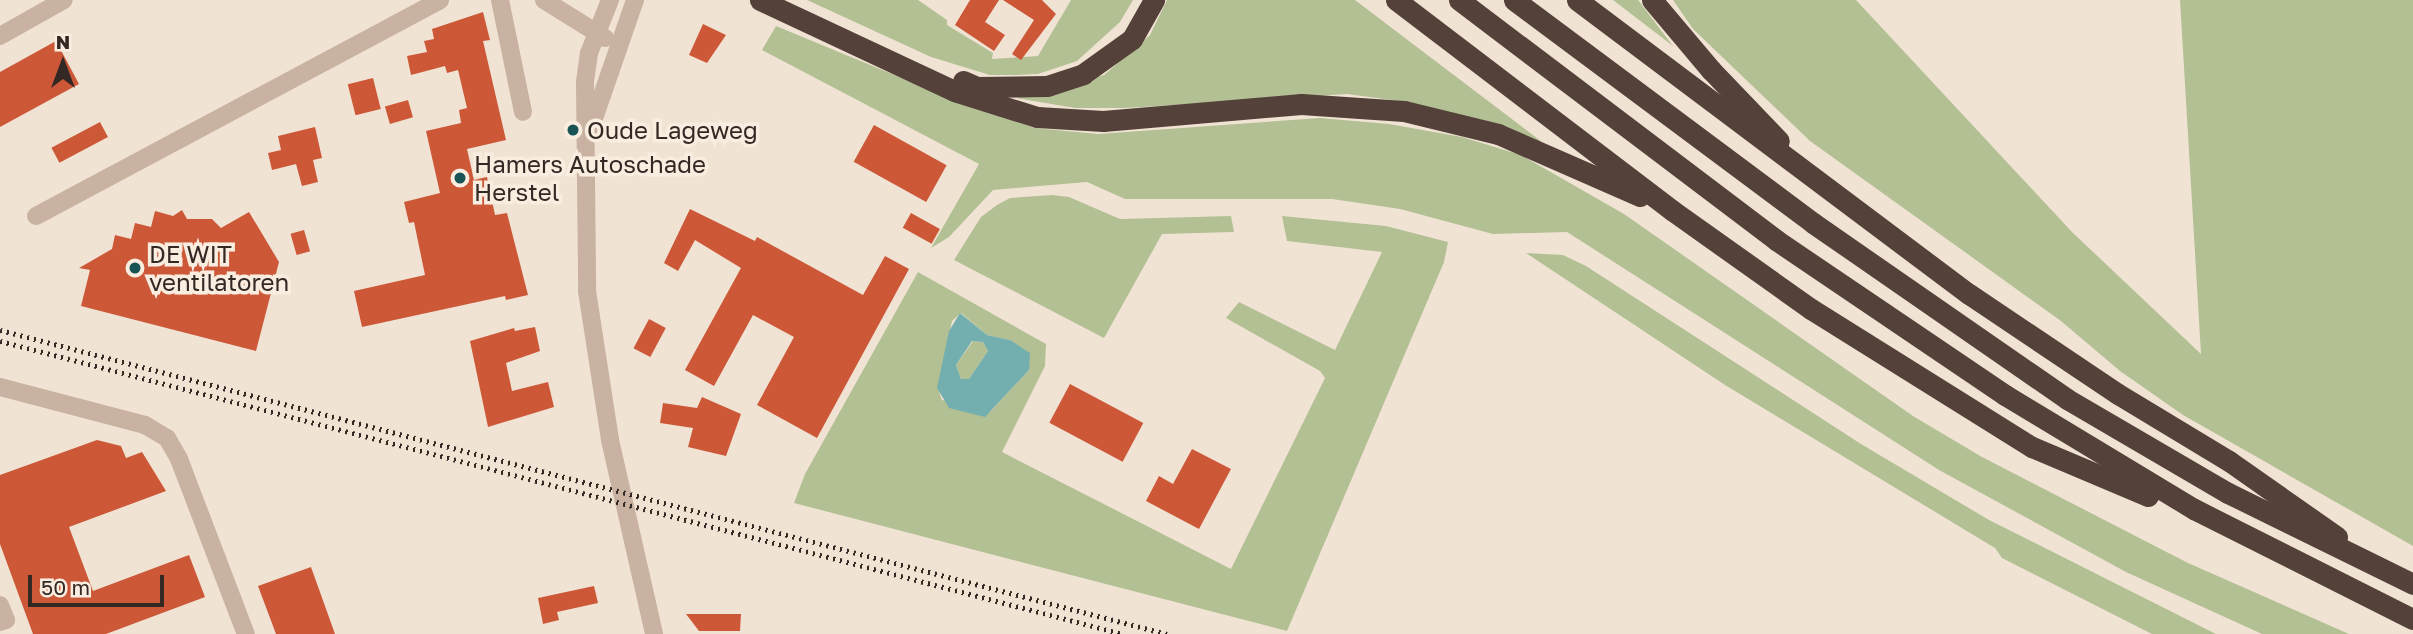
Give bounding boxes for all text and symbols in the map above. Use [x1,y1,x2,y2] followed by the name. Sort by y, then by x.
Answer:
[28,28,98,98] north arrow
[56,30,70,53] text: N
[587,116,758,144] place label: Oude Lageweg
[565,122,581,138] marker: Oude Lageweg
[474,150,706,206] place label: Hamers Autoschade Herstel
[452,170,468,186] marker: Hamers Autoschade Herstel
[149,240,289,296] place label: DE WIT ventilatoren
[127,260,143,276] marker: DE WIT ventilatoren
[32,560,168,604] scale bar
[41,574,90,600] text: 50 m

